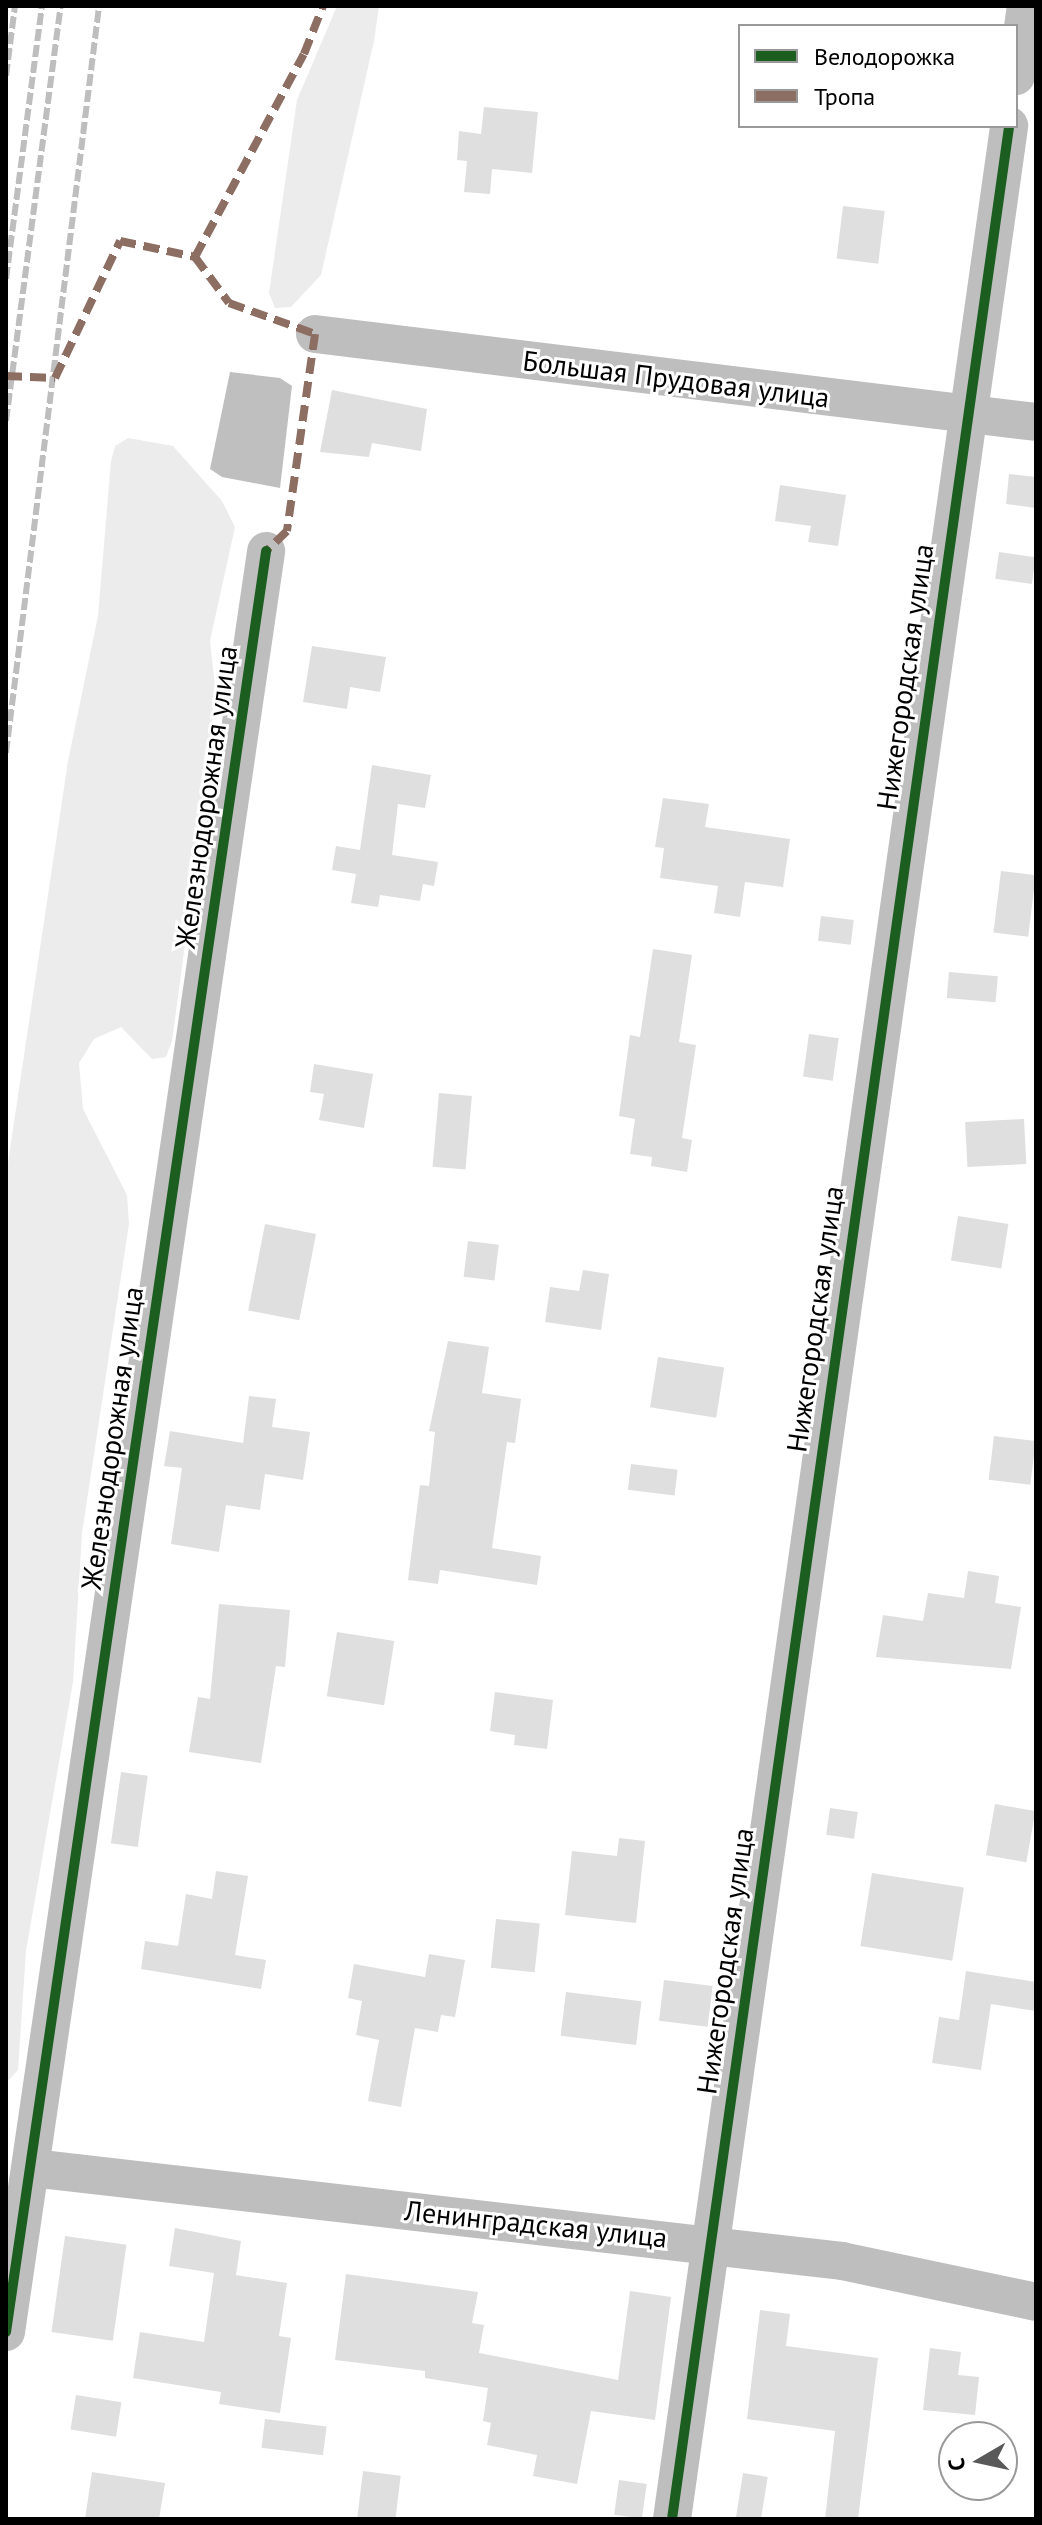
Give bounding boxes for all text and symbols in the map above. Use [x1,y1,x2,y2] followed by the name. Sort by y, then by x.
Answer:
[738,24,1018,128] legend
[814,41,955,72] text: Велодорожка
[814,81,875,112] text: Тропа
[521,344,831,414] street label: Большая Прудовая улица
[870,542,940,812] street label: Нижегородская улица
[168,643,244,951] street label: Железнодорожная улица
[780,1184,850,1454] street label: Нижегородская улица
[74,1284,150,1592] street label: Железнодорожная улица
[690,1826,760,2096] street label: Нижегородская улица
[403,2194,669,2254] street label: Ленинградская улица
[938,2421,1018,2501] north arrow
[941,2456,971,2473] text: С

